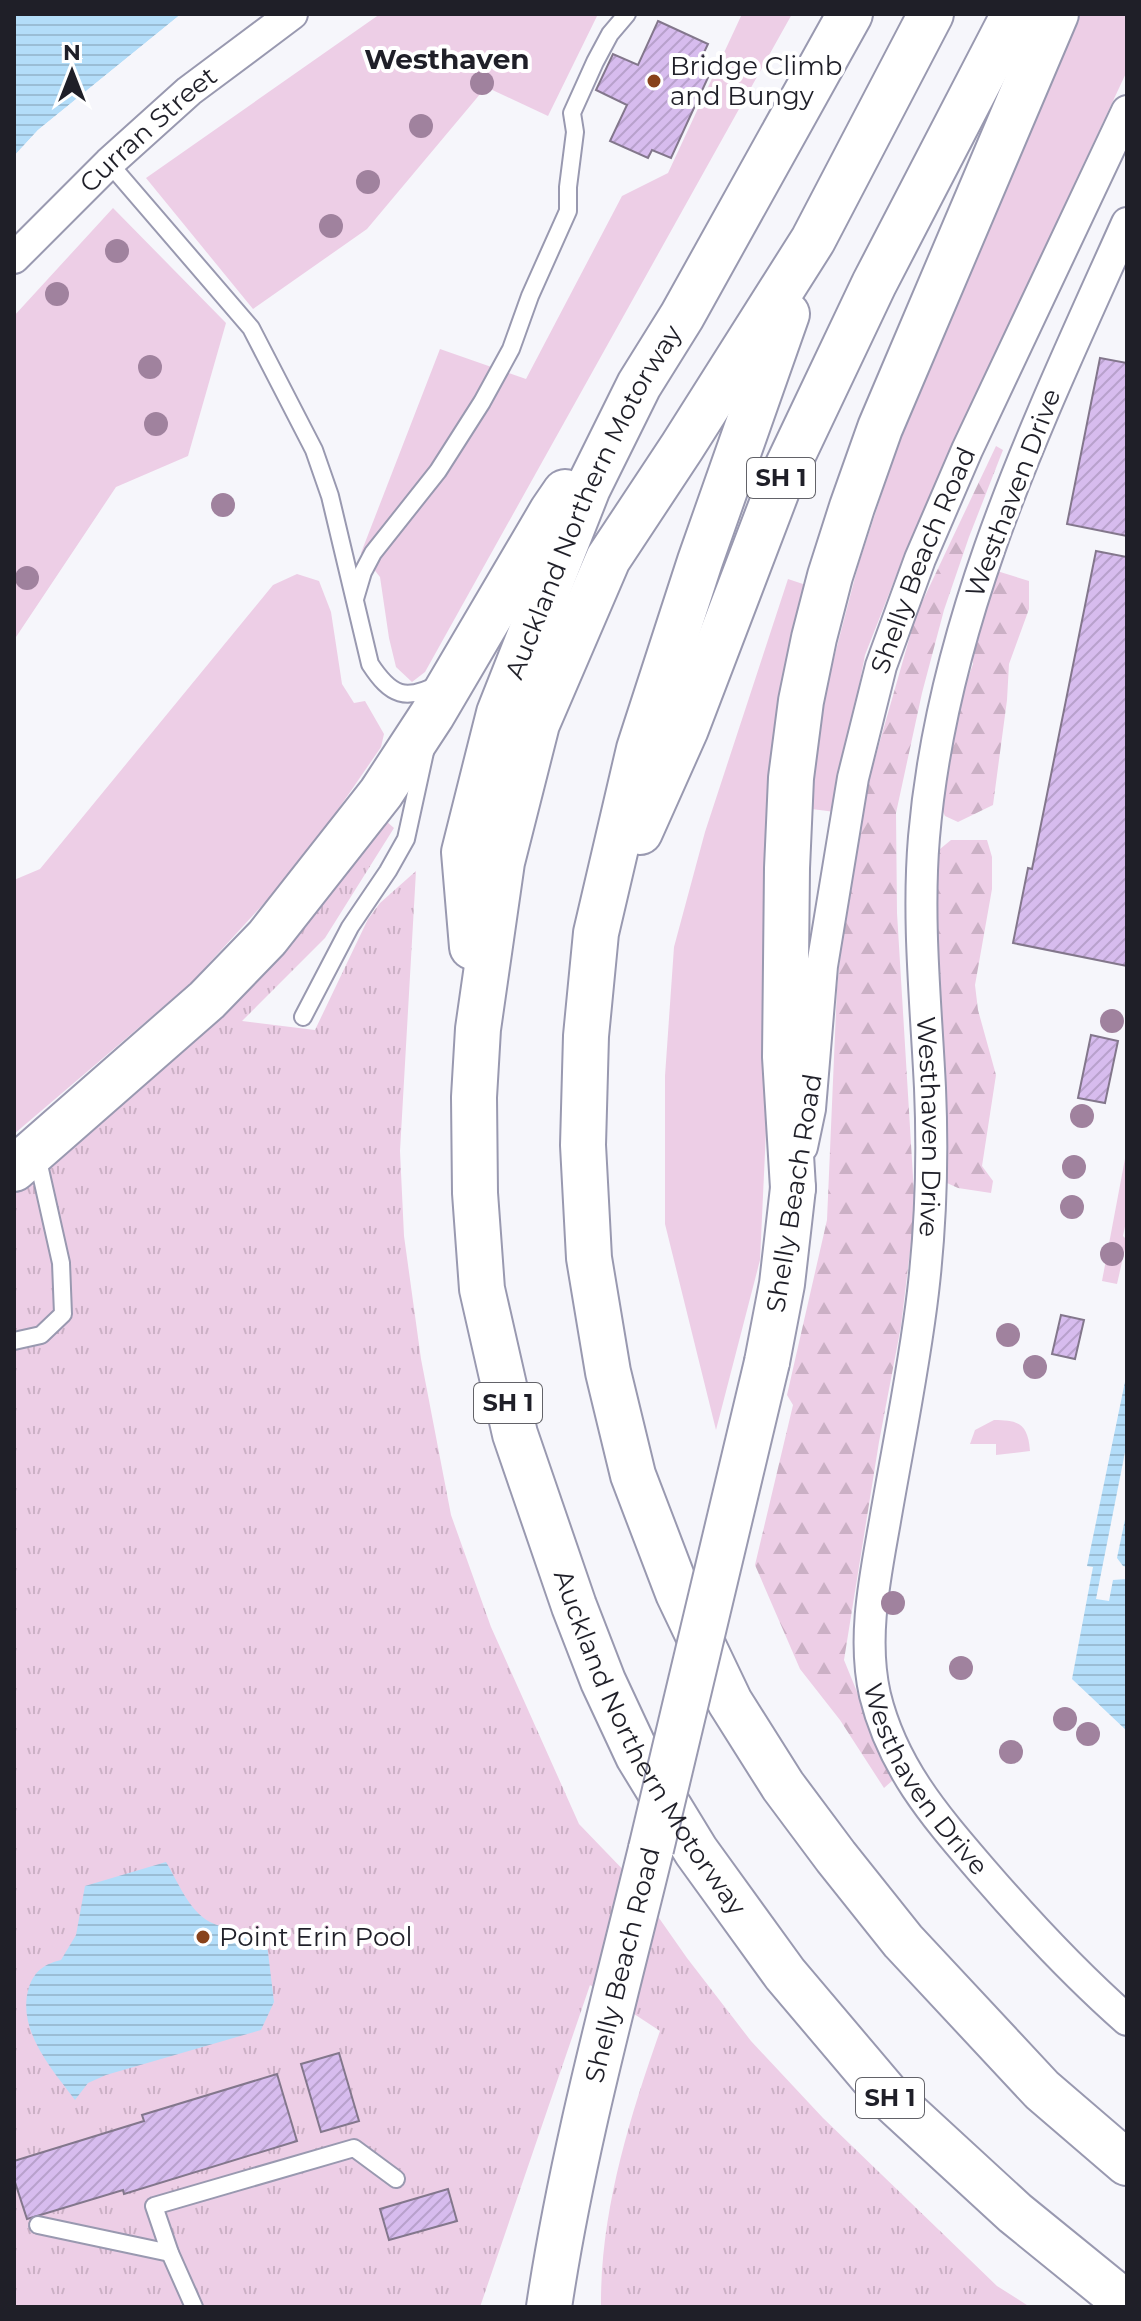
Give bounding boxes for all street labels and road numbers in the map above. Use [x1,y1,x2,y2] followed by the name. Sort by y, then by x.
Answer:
[73,60,223,199] street label: Curran Street
[498,318,689,684] street label: Auckland Northern Motorway
[958,384,1068,602] street label: Westhaven Drive
[864,442,982,678] street label: Shelly Beach Road
[747,458,815,498] road number: SH 1
[910,1015,947,1238] street label: Westhaven Drive
[759,1071,829,1315] street label: Shelly Beach Road
[474,1383,542,1423] road number: SH 1
[547,1566,753,1922] street label: Auckland Northern Motorway
[857,1680,995,1882] street label: Westhaven Drive
[578,1844,667,2086] street label: Shelly Beach Road
[856,2078,924,2118] road number: SH 1

